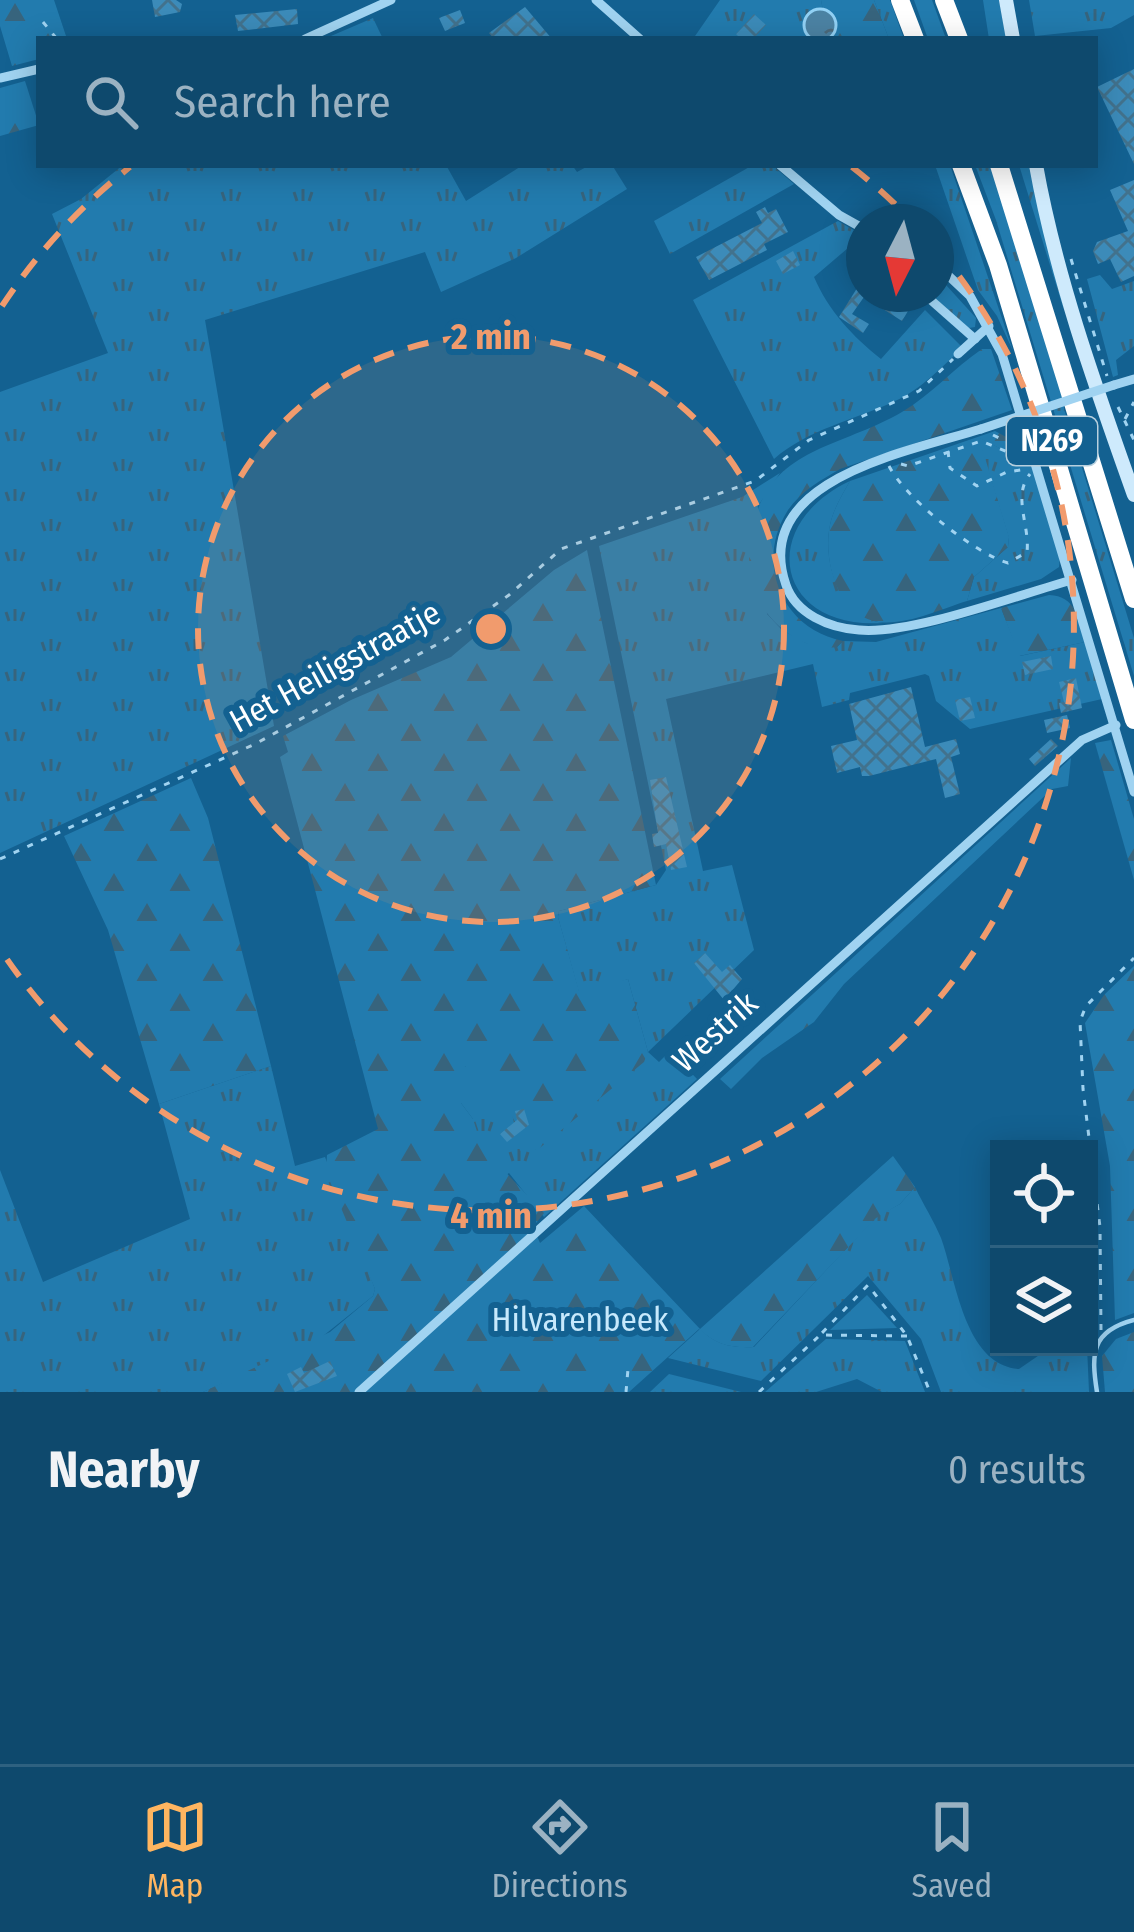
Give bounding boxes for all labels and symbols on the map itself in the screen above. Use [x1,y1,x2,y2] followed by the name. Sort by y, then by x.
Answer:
[846,204,954,312] north arrow
[450,315,531,359] text: 2 min
[1007,417,1097,465] road number: N269
[223,593,447,741] street label: Het Heiligstraatje
[470,608,512,650] centre of rings
[664,983,766,1081] street label: Westrik
[450,1194,532,1238] text: 4 min
[492,1300,669,1340] park label: Hilvarenbeek

